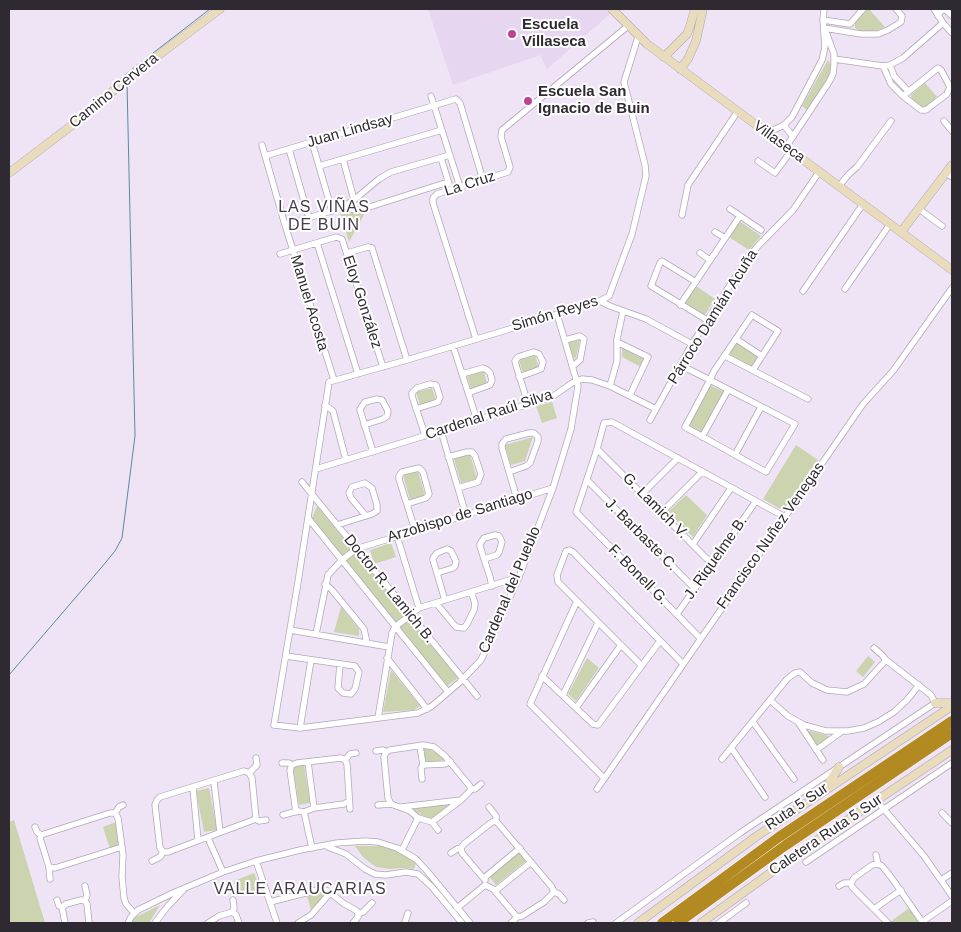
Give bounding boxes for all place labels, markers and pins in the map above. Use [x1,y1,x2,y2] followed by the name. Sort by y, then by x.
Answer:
[522,16,586,51] place label: Escuela Villaseca
[506,28,518,40] marker: Escuela Villaseca
[538,83,650,118] place label: Escuela San Ignacio de Buin
[522,95,534,107] marker: Escuela San Ignacio de Buin

